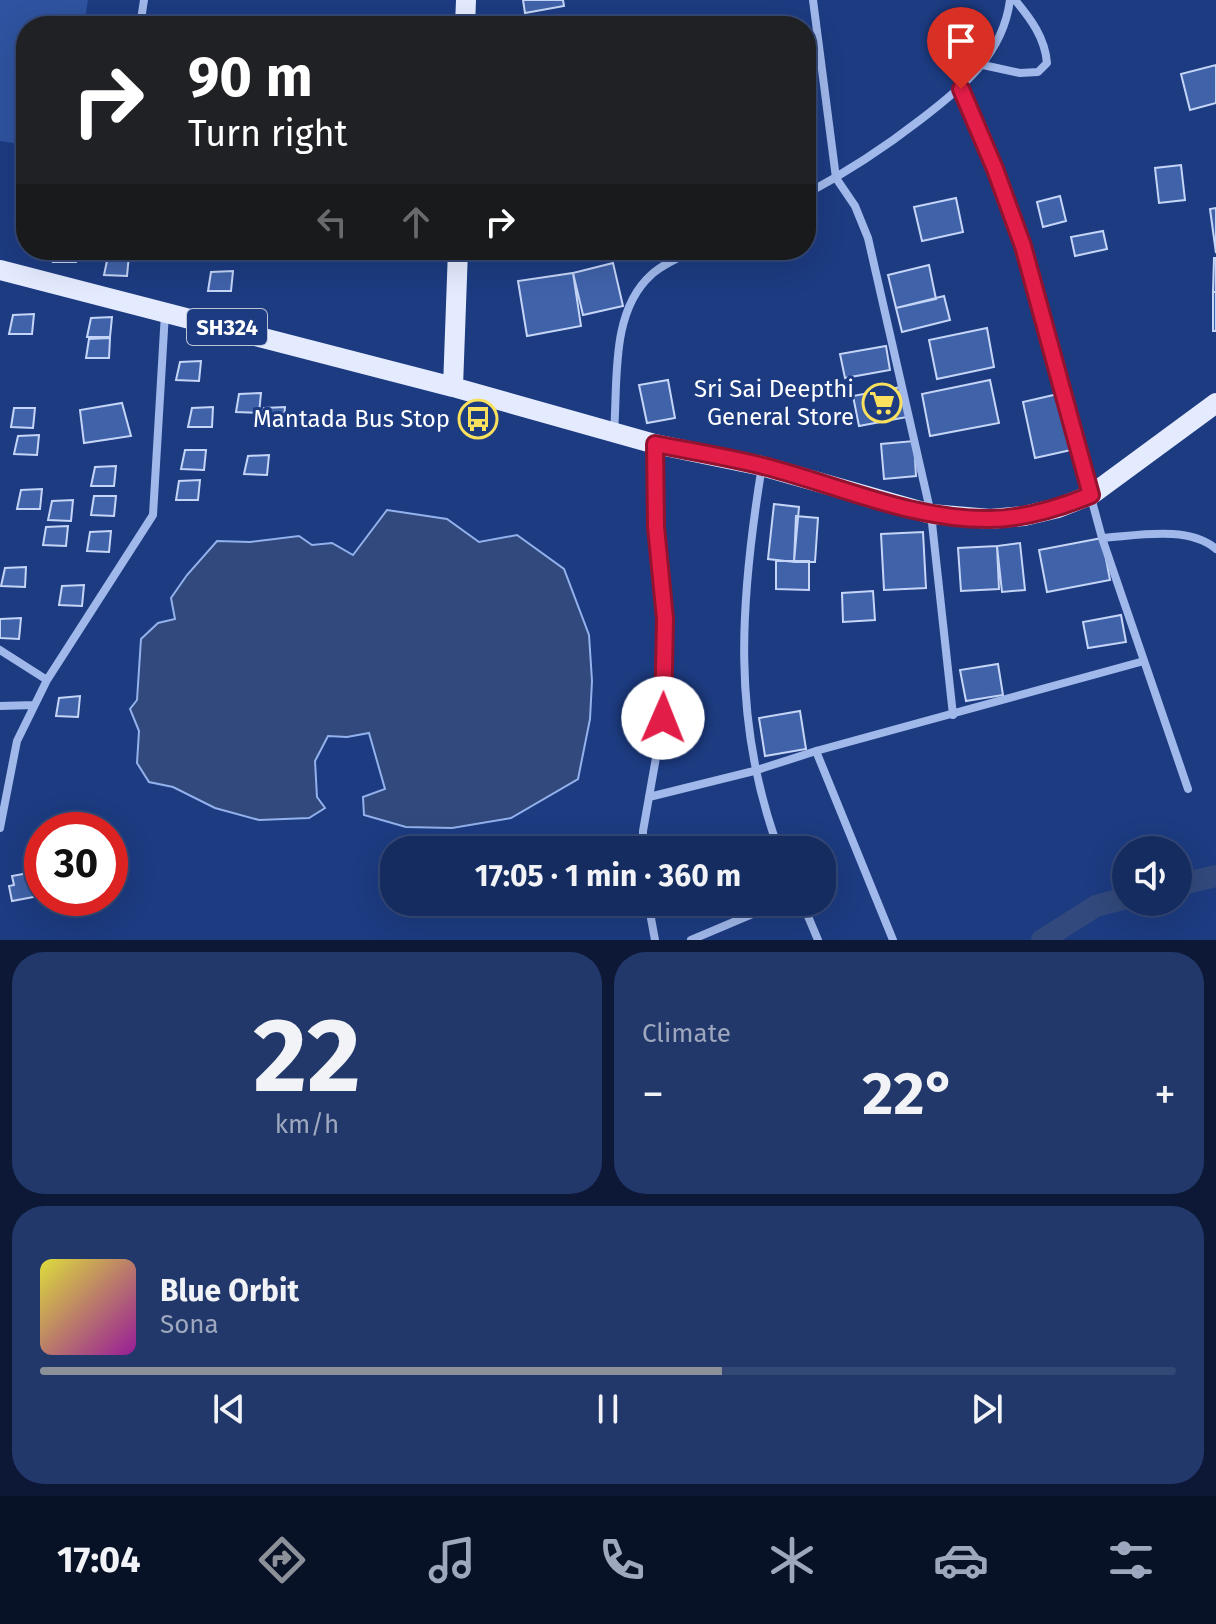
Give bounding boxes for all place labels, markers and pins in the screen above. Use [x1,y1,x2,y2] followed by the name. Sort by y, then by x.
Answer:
[927,7,995,89] pin
[694,375,854,431] place label: Sri Sai Deepthi General Store
[861,382,903,424] supermarket icon: Sri Sai Deepthi General Store
[457,398,499,440] bus stop icon: Mantada Bus Stop
[253,405,450,433] place label: Mantada Bus Stop

